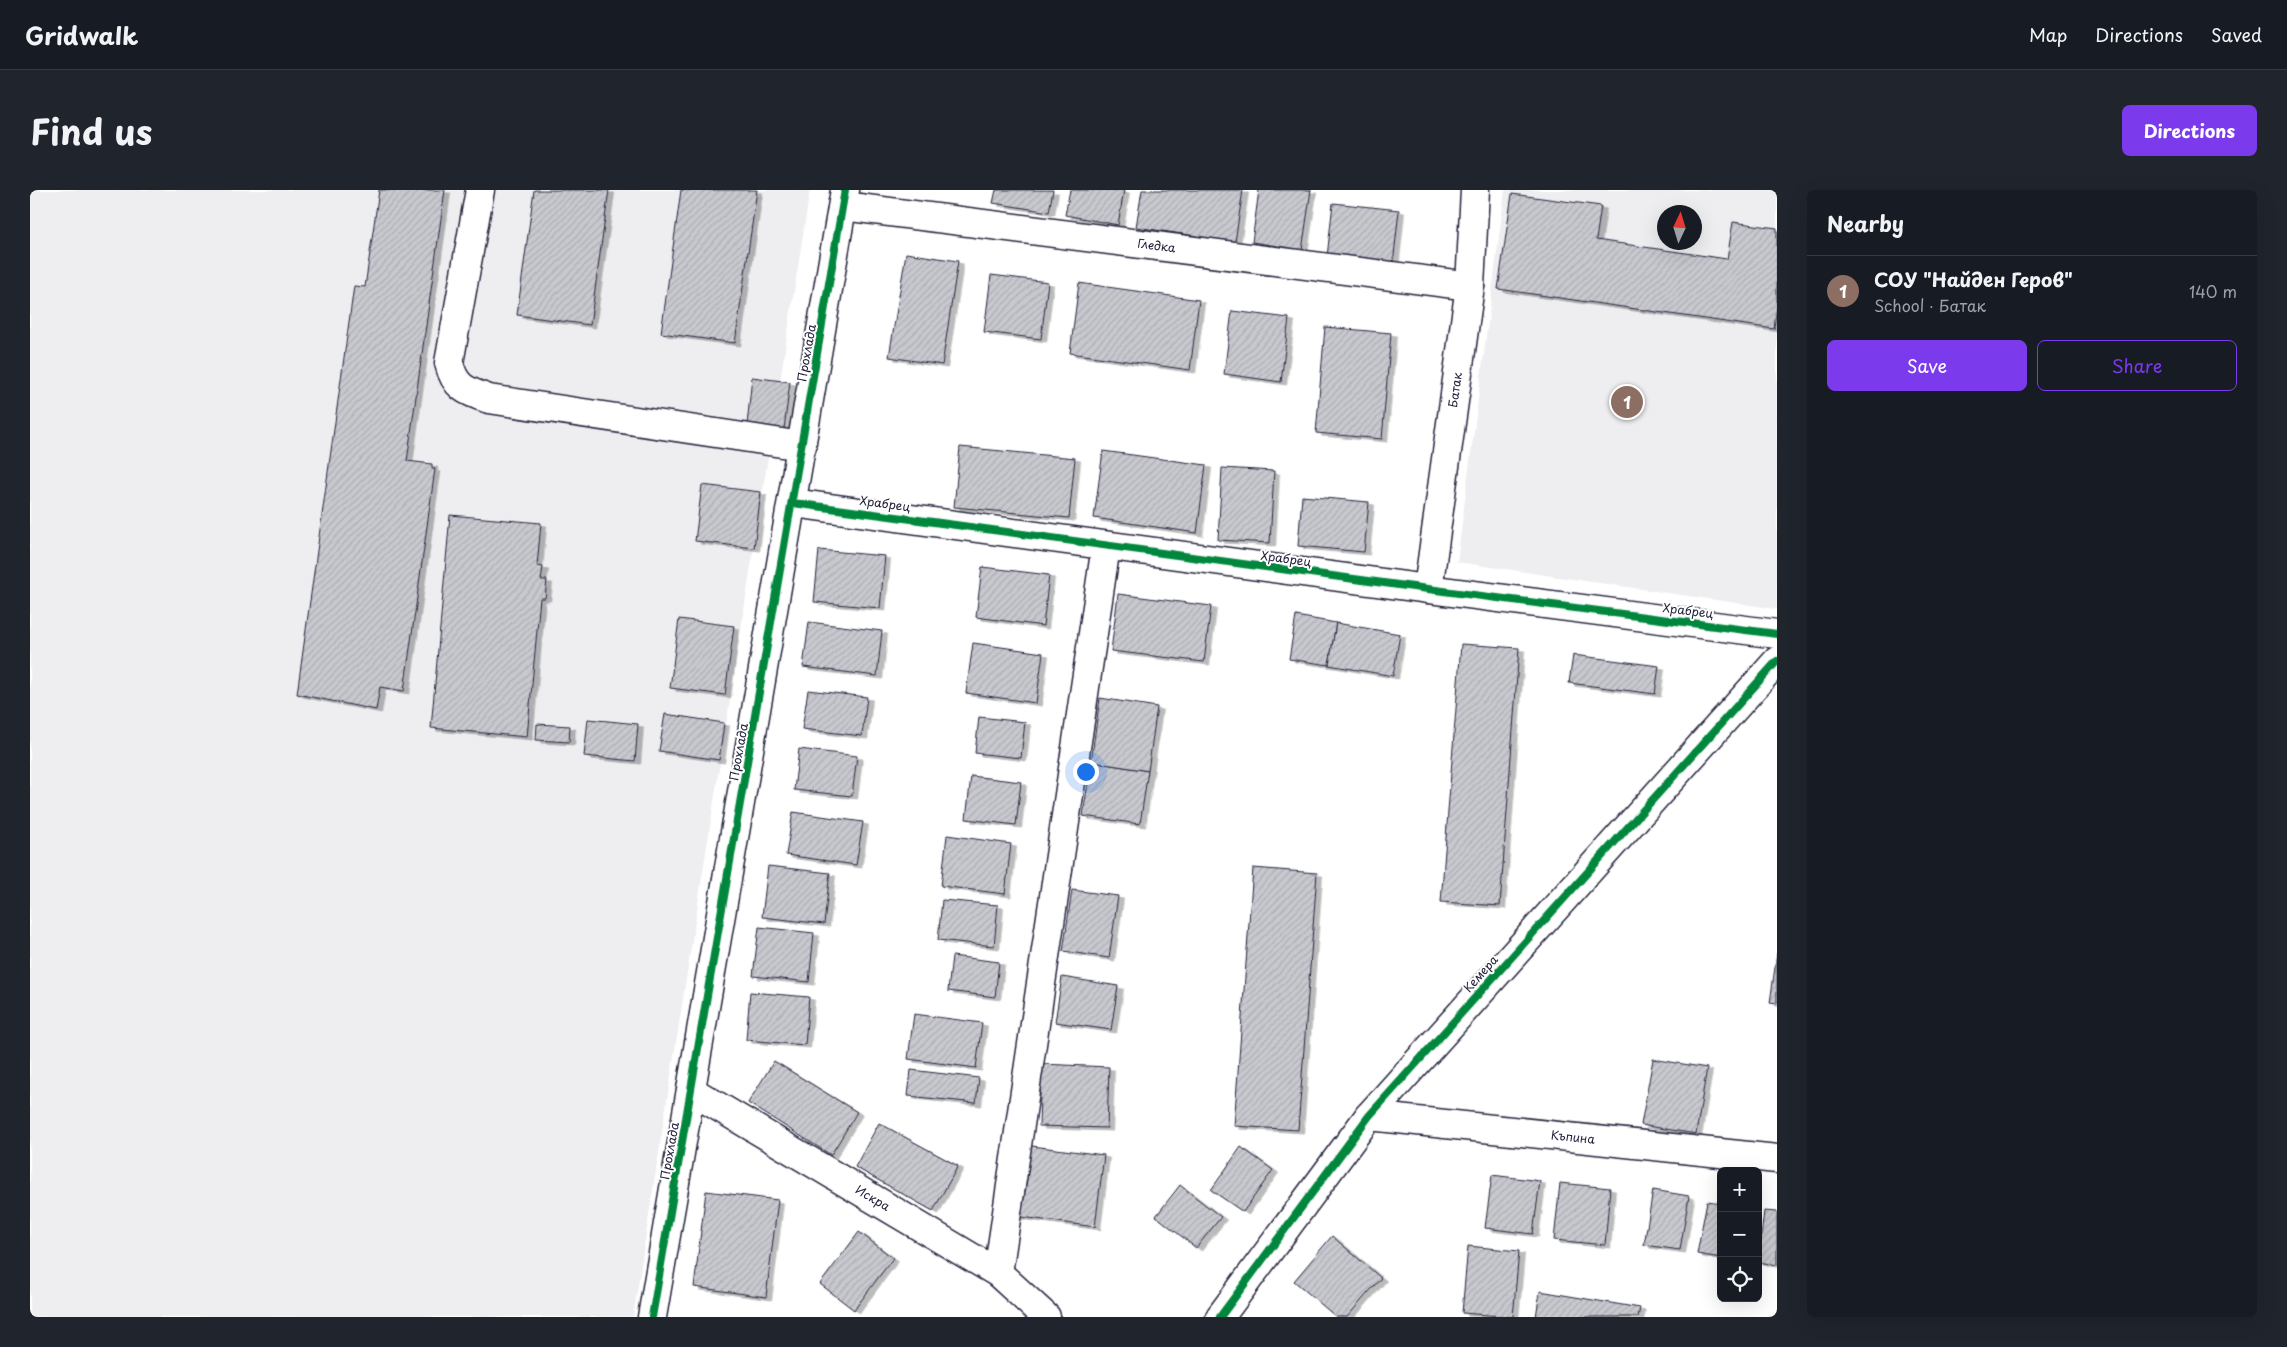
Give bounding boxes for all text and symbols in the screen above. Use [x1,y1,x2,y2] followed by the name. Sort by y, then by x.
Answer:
[25,17,138,53] text: Gridwalk
[2029,21,2067,48] text: Map
[2095,21,2183,48] text: Directions
[2211,21,2262,48] text: Saved
[30,104,152,157] text: Find us
[2122,105,2257,156] button: Directions
[1657,205,1702,250] north arrow
[1827,207,1904,239] text: Nearby
[1136,234,1177,256] street label: Гледка
[1874,265,2073,293] text: СОУ "Найден Геров"
[1839,279,1847,303] text: 1
[2189,279,2237,303] text: 140 m
[1874,293,1986,317] text: School · Батак
[792,322,820,383] street label: Прохлада
[1827,340,2027,391] button: Save
[2037,340,2237,391] button: Share
[1443,370,1466,409] street label: Батак
[1611,383,1643,421] pin: 1
[859,491,912,515] street label: Храбрец
[1260,546,1313,570] street label: Храбрец
[1662,598,1715,622] street label: Храбрец
[724,721,752,782] street label: Прохлада
[1073,759,1099,785] your location
[1459,950,1502,996] street label: Кемера
[655,1120,683,1181] street label: Прохлада
[1550,1125,1596,1148] street label: Къпина
[1717,1167,1762,1302] map controls
[1717,1167,1762,1212] button: +
[852,1180,894,1215] street label: Искра
[1717,1212,1762,1257] button: −
[1717,1257,1762,1302] button: locate

